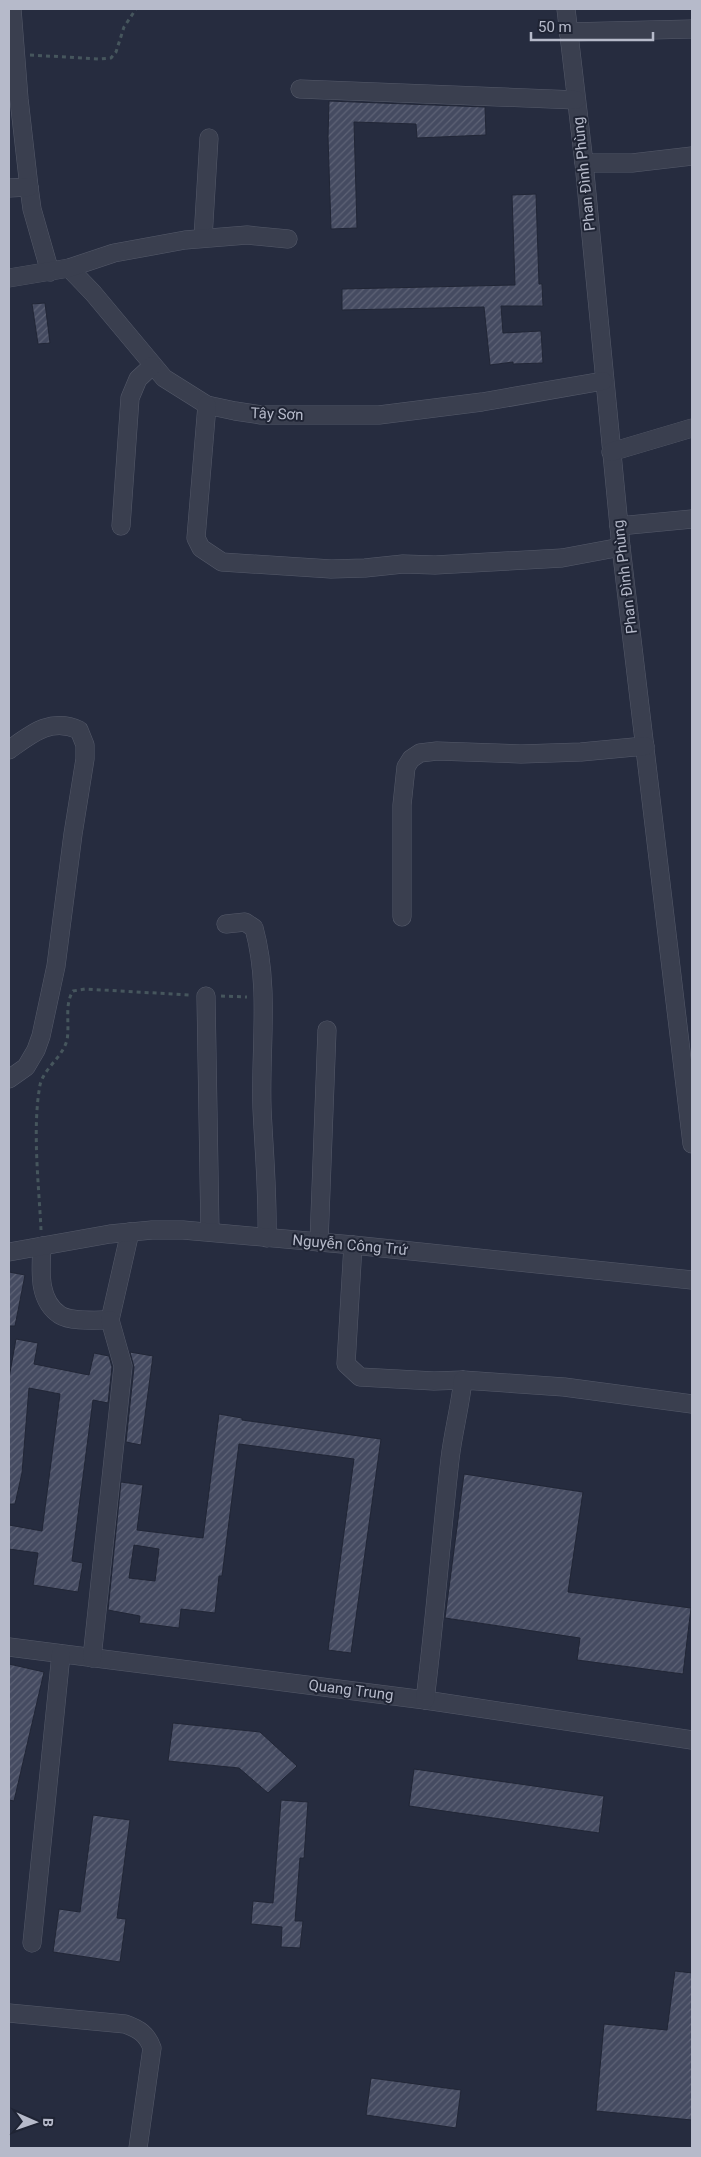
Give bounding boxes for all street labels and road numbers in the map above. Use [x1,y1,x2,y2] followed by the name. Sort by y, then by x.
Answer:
[569,116,599,232] street label: Phan Đình Phùng
[250,404,304,424] street label: Tây Sơn
[609,519,641,635] street label: Phan Đình Phùng
[292,1231,409,1259] street label: Nguyễn Công Trứ
[308,1676,394,1704] street label: Quang Trung

